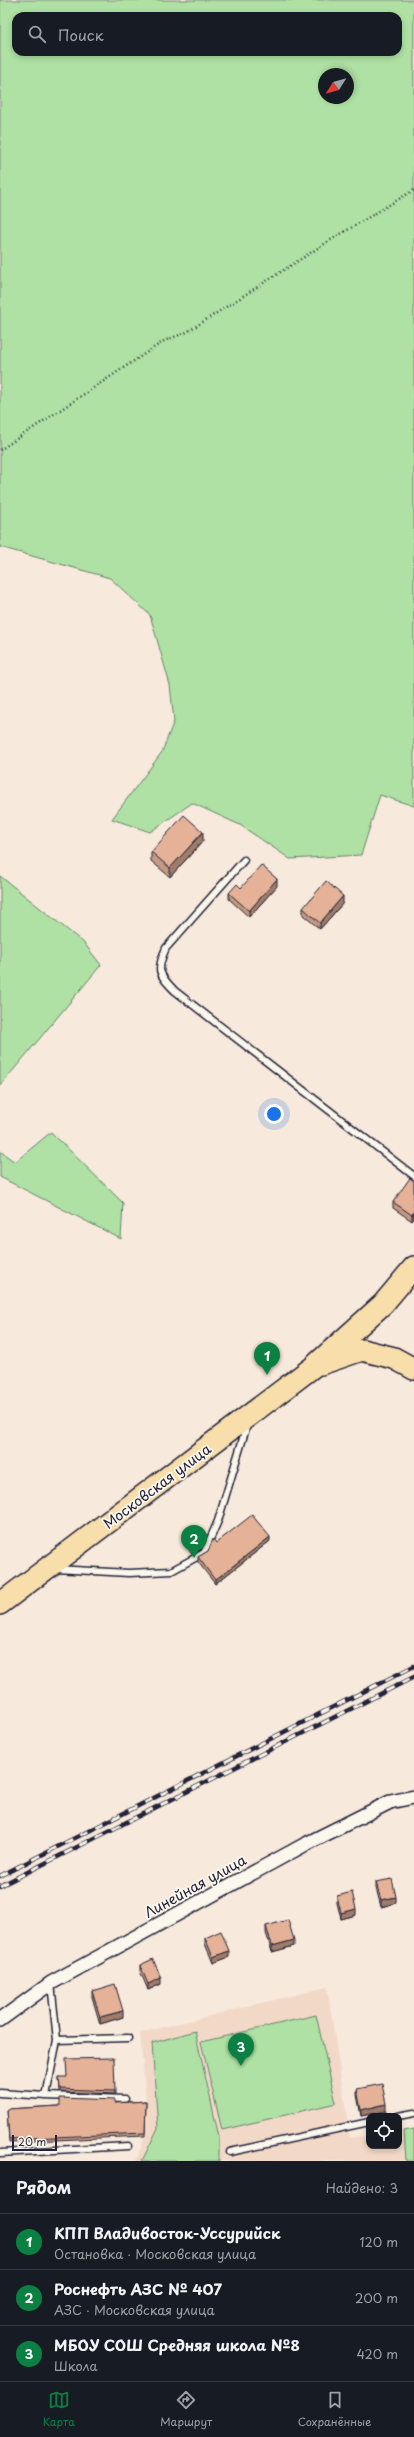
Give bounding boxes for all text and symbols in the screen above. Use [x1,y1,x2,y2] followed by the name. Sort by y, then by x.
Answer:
[12,12,402,56] search box
[26,23,48,45] icon: search
[58,23,104,46] text: Поиск
[318,68,354,104] north arrow
[264,1104,284,1124] your location
[254,1342,280,1375] pin: 1
[99,1438,215,1534] street label: Московская улица
[181,1525,207,1558] pin: 2
[140,1849,250,1923] street label: Линейная улица
[228,2033,254,2066] pin: 3
[366,2113,402,2149] map controls
[366,2113,402,2149] button: locate
[12,2133,57,2152] scale bar
[18,2133,46,2150] text: 20 m
[16,2174,71,2200] text: Рядом
[326,2178,398,2197] text: Найдено: 3
[54,2221,280,2244] text: КПП Владивосток-Уссурийск
[26,2232,32,2251] text: 1
[359,2232,398,2251] text: 120 m
[54,2244,256,2263] text: Остановка · Московская улица
[54,2277,222,2300] text: Роснефть АЗС № 407
[24,2288,34,2307] text: 2
[355,2288,398,2307] text: 200 m
[54,2300,215,2319] text: АЗС · Московская улица
[54,2333,300,2356] text: МБОУ СОШ Средняя школа №8
[25,2344,33,2363] text: 3
[356,2344,398,2363] text: 420 m
[54,2356,98,2375] text: Школа
[43,2389,75,2430] tab: Карта
[160,2389,212,2430] tab: Маршрут
[298,2389,371,2430] tab: Сохранённые

